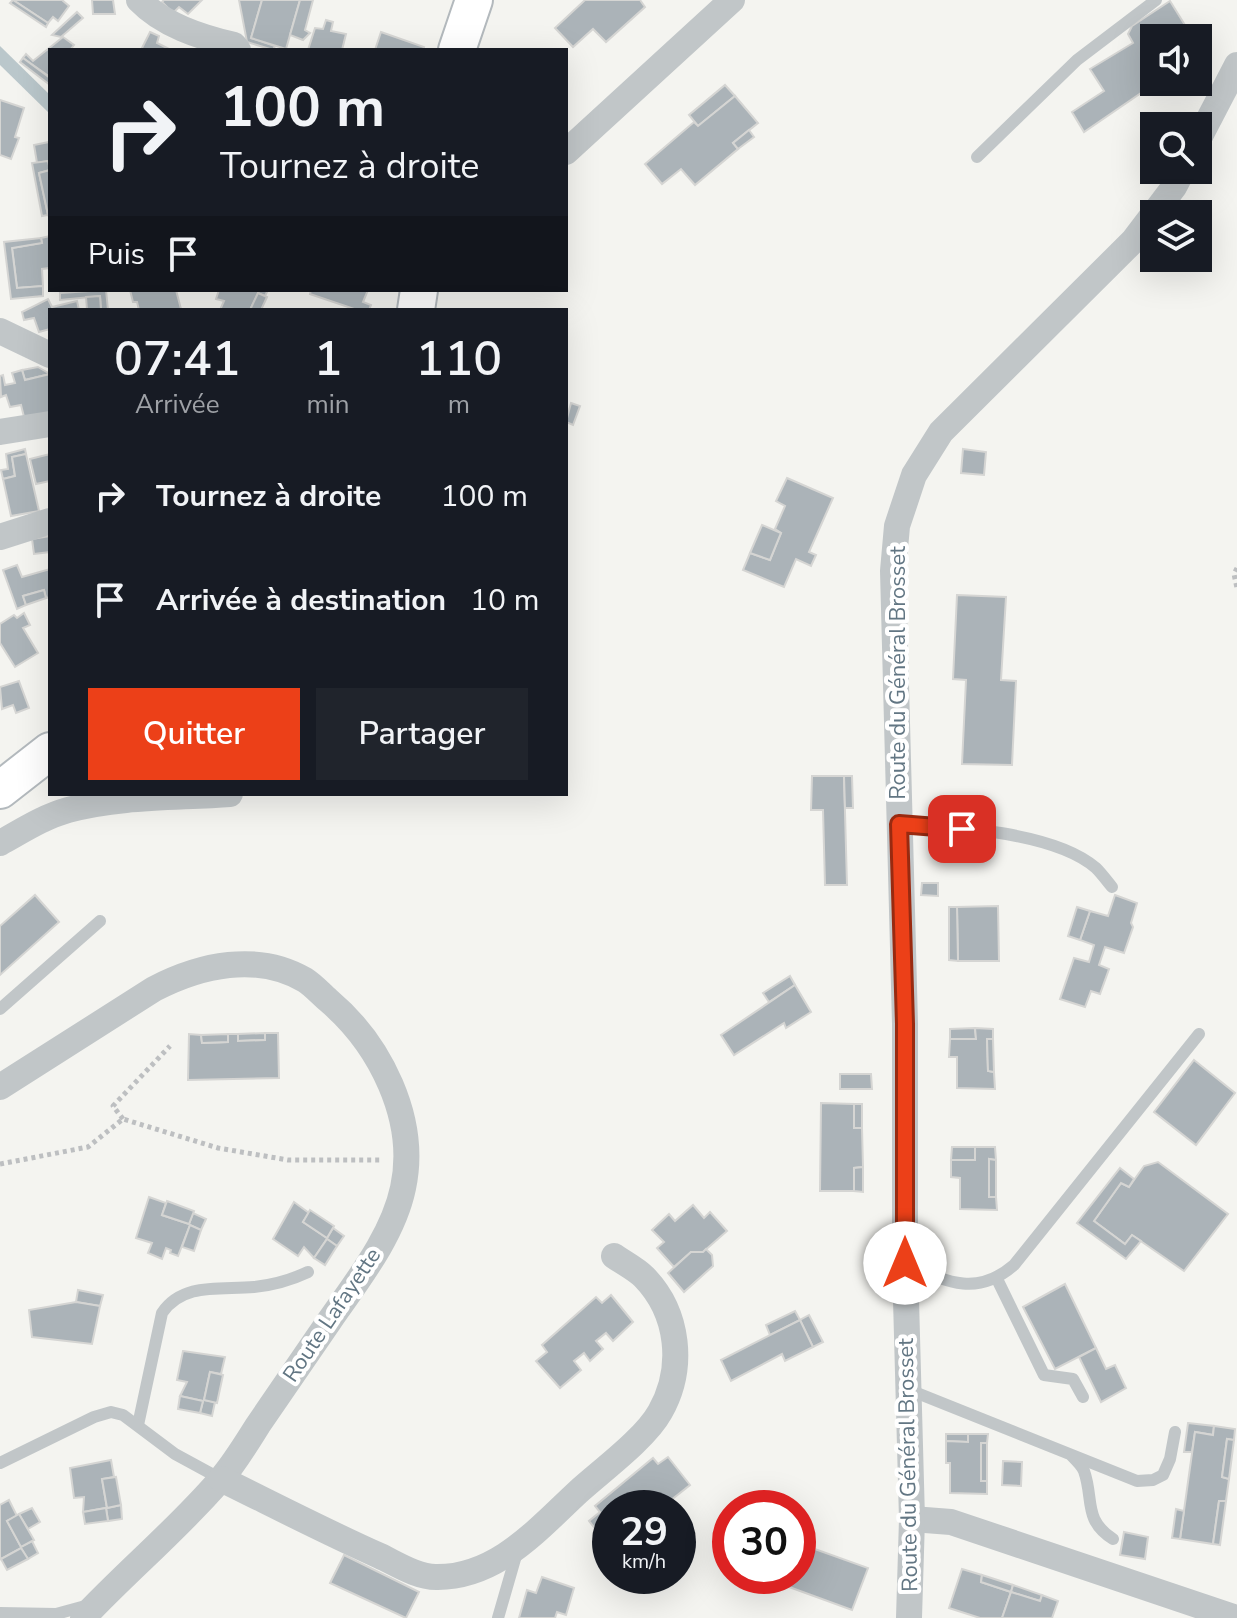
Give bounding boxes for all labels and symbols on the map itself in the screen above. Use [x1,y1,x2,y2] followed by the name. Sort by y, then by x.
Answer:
[883,546,913,800] street label: Route du Général Brosset
[928,795,996,863] pin
[863,1221,947,1305] position arrow
[276,1242,388,1388] street label: Route Lafayette
[891,1338,925,1592] street label: Route du Général Brosset
[712,1490,816,1594] speed limit sign: 30

